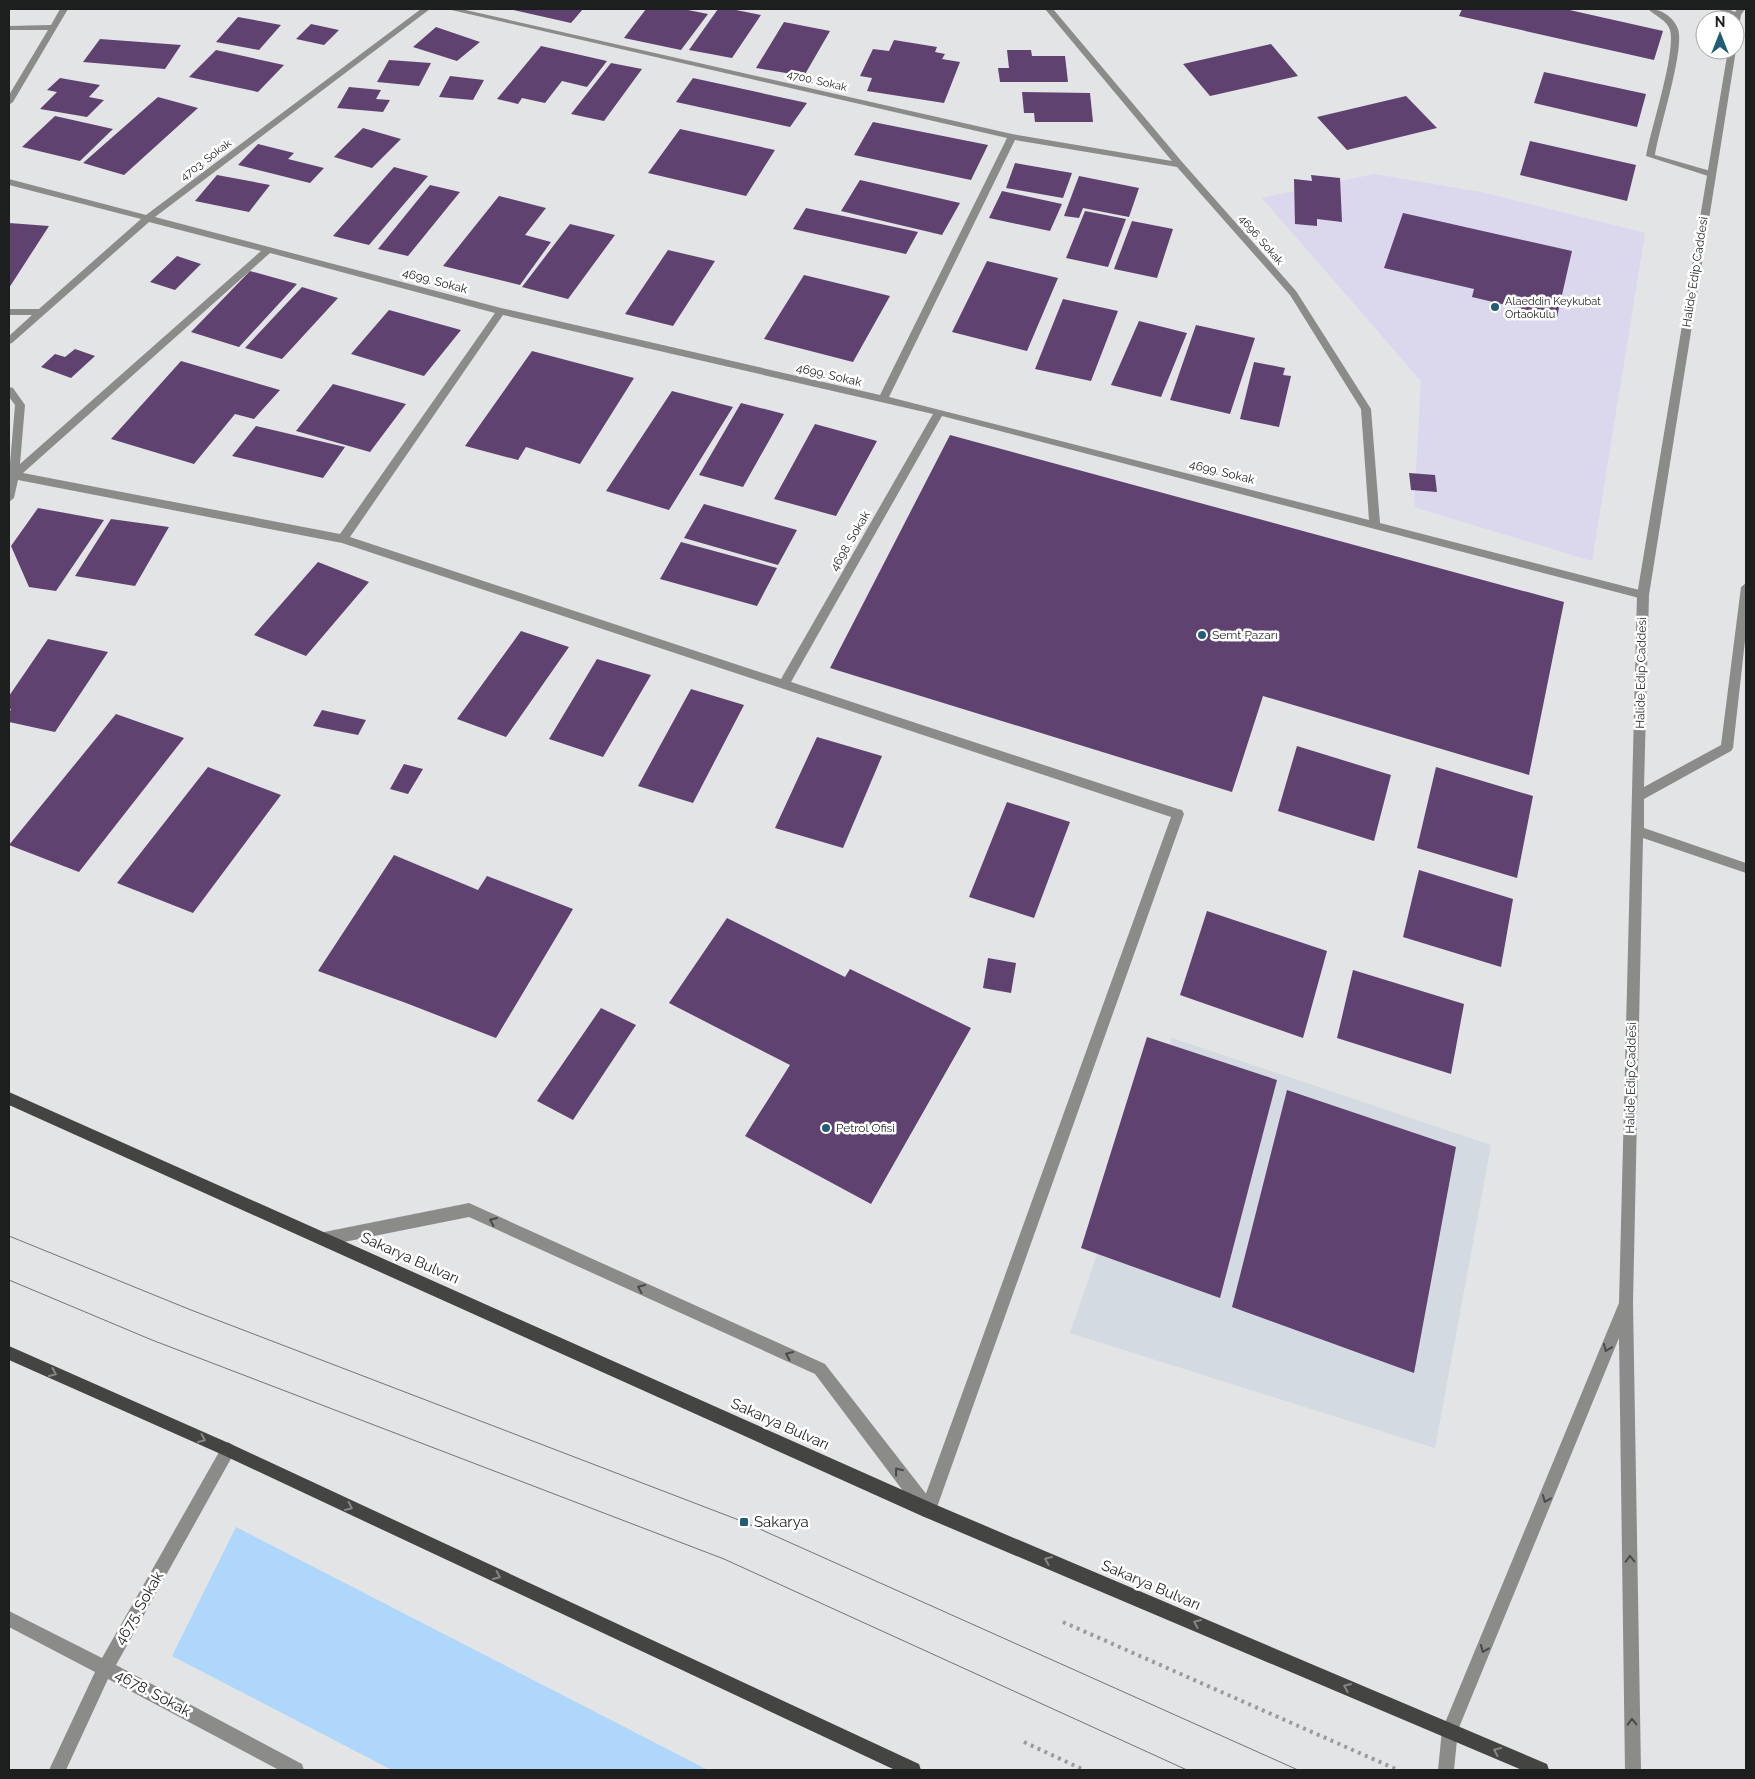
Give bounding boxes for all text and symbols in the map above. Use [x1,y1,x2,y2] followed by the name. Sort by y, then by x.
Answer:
[1695,10,1745,60] north arrow
[1715,14,1725,30] text: N
[786,68,848,94] street label: 4700. Sokak
[178,137,234,183] street label: 4703. Sokak
[1236,213,1286,268] street label: 4696. Sokak
[1679,216,1711,328] street label: Halide Edip Caddesi
[401,266,470,297] street label: 4699. Sokak
[1505,295,1601,321] place label: Alaeddin Keykubat Ortaokulu
[1489,301,1501,313] marker: Alaeddin Keykubat Ortaokulu
[795,361,864,389] street label: 4699. Sokak
[1188,457,1257,487] street label: 4699. Sokak
[827,508,873,573] street label: 4698. Sokak
[1633,617,1649,729] street label: Halide Edip Caddesi
[1212,628,1278,642] place label: Semt Pazarı
[1196,629,1208,641] marker: Semt Pazarı
[1623,1022,1639,1134] street label: Halide Edip Caddesi
[836,1121,895,1135] place label: Petrol Ofisi
[820,1122,832,1134] marker: Petrol Ofisi
[489,1216,498,1227] one-way arrow
[358,1228,462,1288] street label: Sakarya Bulvarı
[637,1284,646,1294] one-way arrow
[1603,1343,1614,1352] one-way arrow
[785,1351,794,1362] one-way arrow
[48,1366,57,1377] one-way arrow
[728,1394,832,1454] street label: Sakarya Bulvarı
[197,1432,206,1443] one-way arrow
[896,1468,904,1477] one-way arrow
[1541,1494,1552,1503] one-way arrow
[344,1501,353,1511] one-way arrow
[754,1513,809,1531] place label: Sakarya
[738,1516,750,1528] marker: Sakarya
[1624,1555,1635,1563] one-way arrow
[1044,1556,1053,1567] one-way arrow
[1099,1556,1203,1614] street label: Sakarya Bulvarı
[111,1568,167,1648] street label: 4675. Sokak
[492,1569,501,1580] one-way arrow
[1194,1619,1202,1629] one-way arrow
[1480,1644,1490,1653] one-way arrow
[112,1666,194,1720] street label: 4678. Sokak
[1343,1682,1352,1693] one-way arrow
[1627,1717,1637,1725] one-way arrow
[1493,1746,1502,1757] one-way arrow

